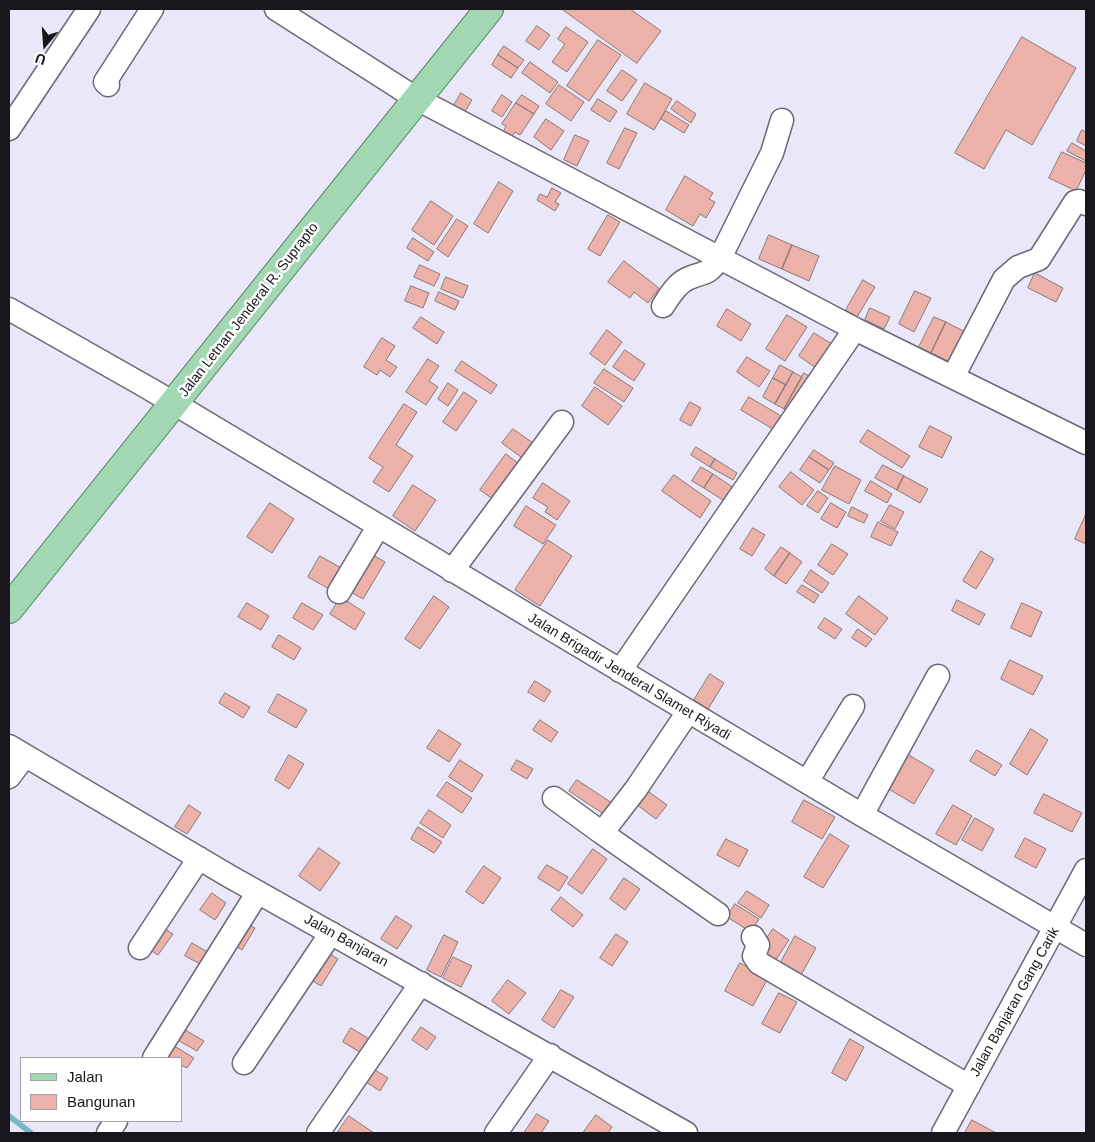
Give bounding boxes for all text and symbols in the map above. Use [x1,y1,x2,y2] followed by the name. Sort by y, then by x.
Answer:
[20,20,70,70] north arrow
[33,50,48,68] text: U
[176,220,322,400] street label: Jalan Letnan Jenderal R. Suprapto
[525,610,733,744] street label: Jalan Brigadir Jenderal Slamet Riyadi
[301,911,391,971] street label: Jalan Banjaran
[967,924,1063,1080] street label: Jalan Banjaran Gang Carik
[20,1057,182,1122] legend
[67,1068,103,1085] text: Jalan
[67,1093,135,1110] text: Bangunan

